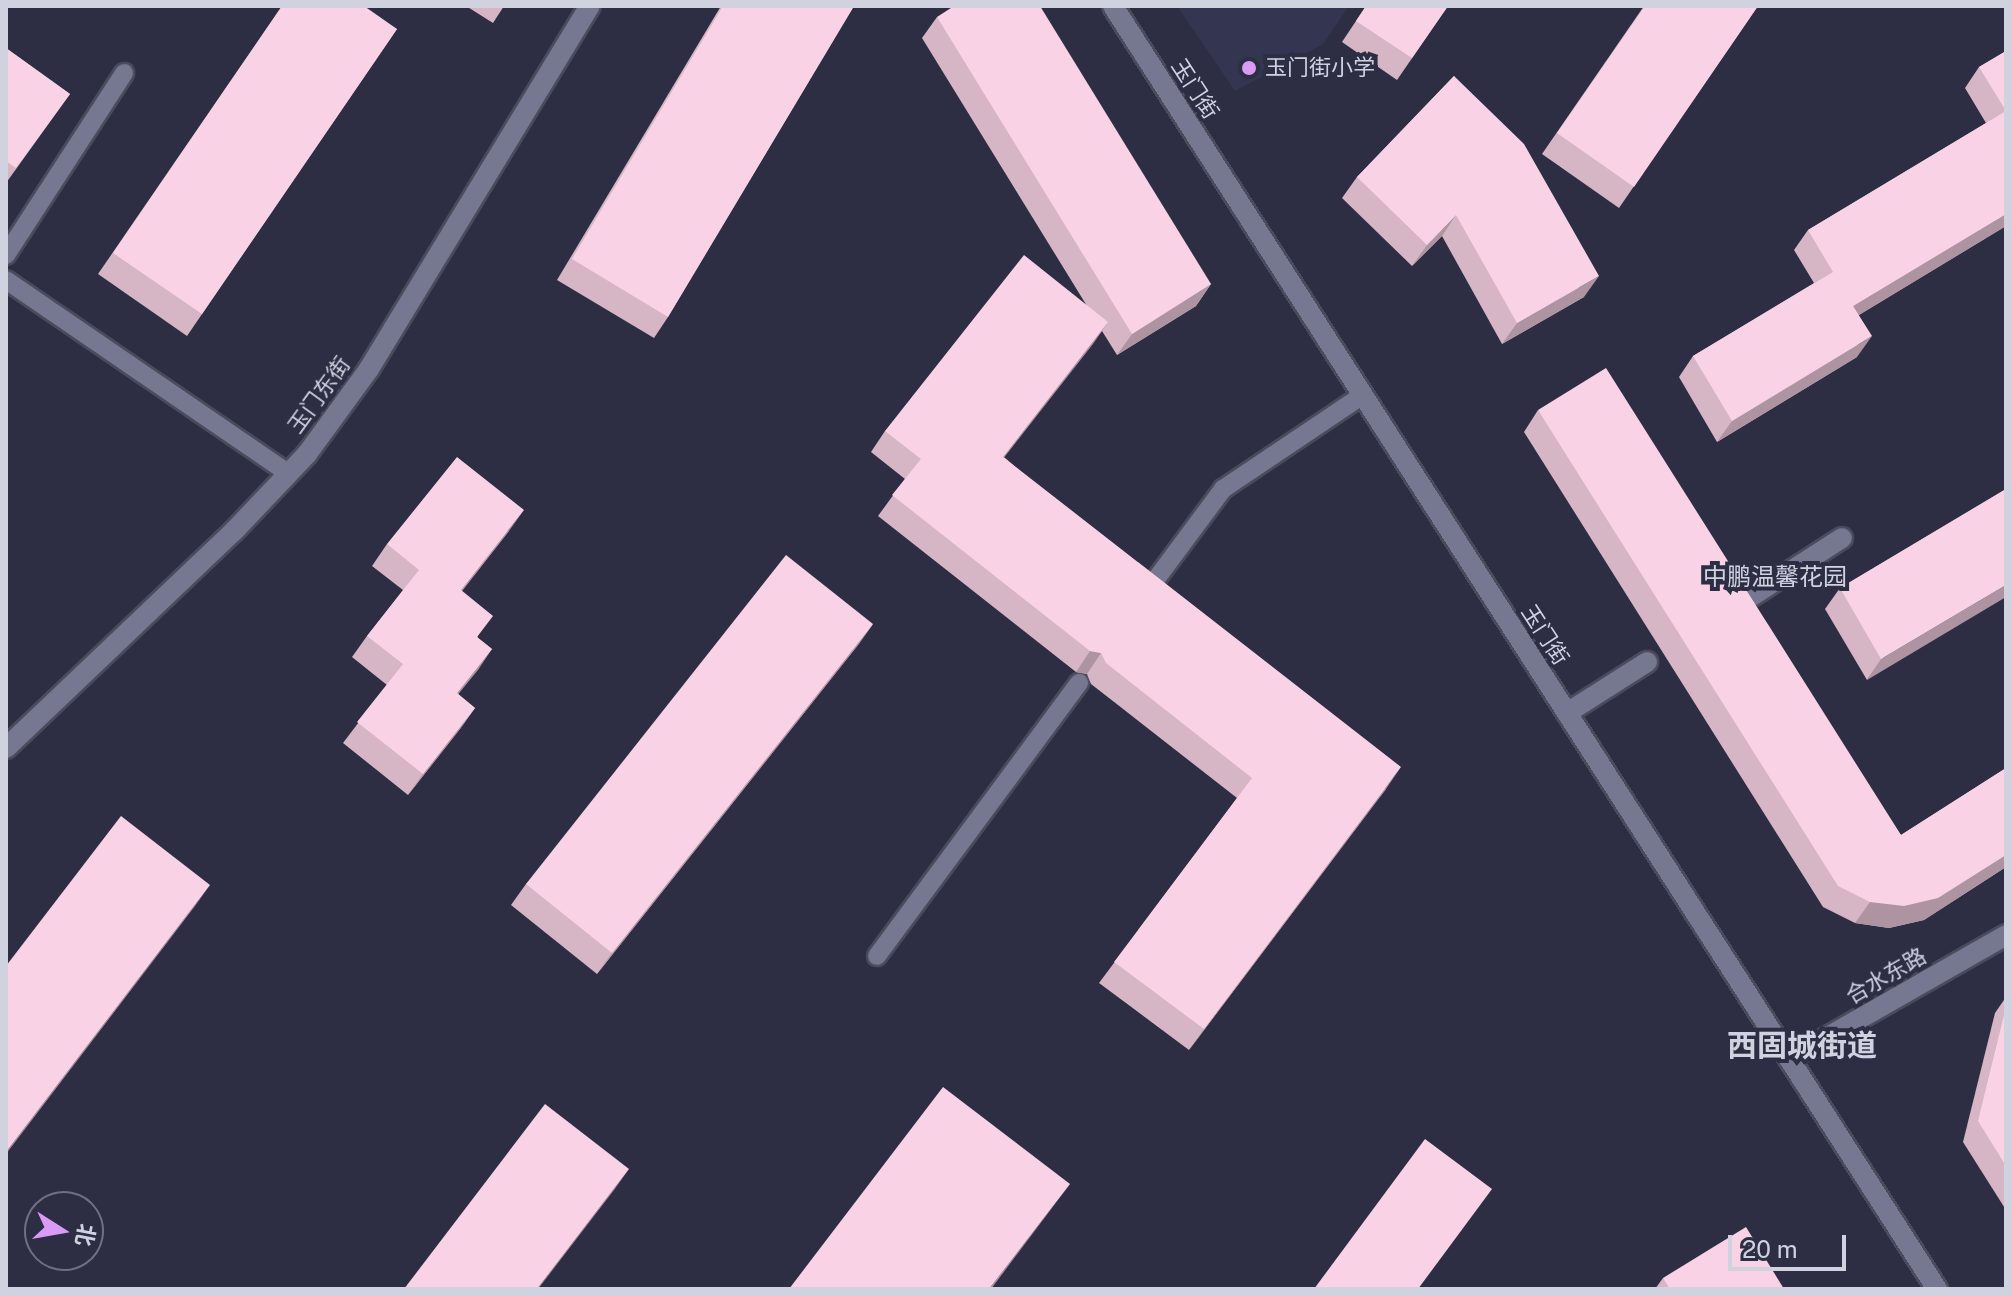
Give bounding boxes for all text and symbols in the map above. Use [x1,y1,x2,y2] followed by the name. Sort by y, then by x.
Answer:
[1166,54,1224,124] street label: 玉门街
[1265,55,1375,81] place label: 玉门街小学
[1240,59,1258,77] marker: 玉门街小学
[282,352,356,438] street label: 玉门东街
[1703,563,1847,591] district label: 中鹏温馨花园
[1516,600,1574,670] street label: 玉门街
[1841,943,1931,1009] street label: 合水东路
[1727,1027,1877,1063] district label: 西固城街道
[24,1191,104,1271] north arrow
[1732,1219,1850,1269] scale bar
[71,1222,100,1248] text: 北
[1742,1235,1798,1263] text: 20 m

